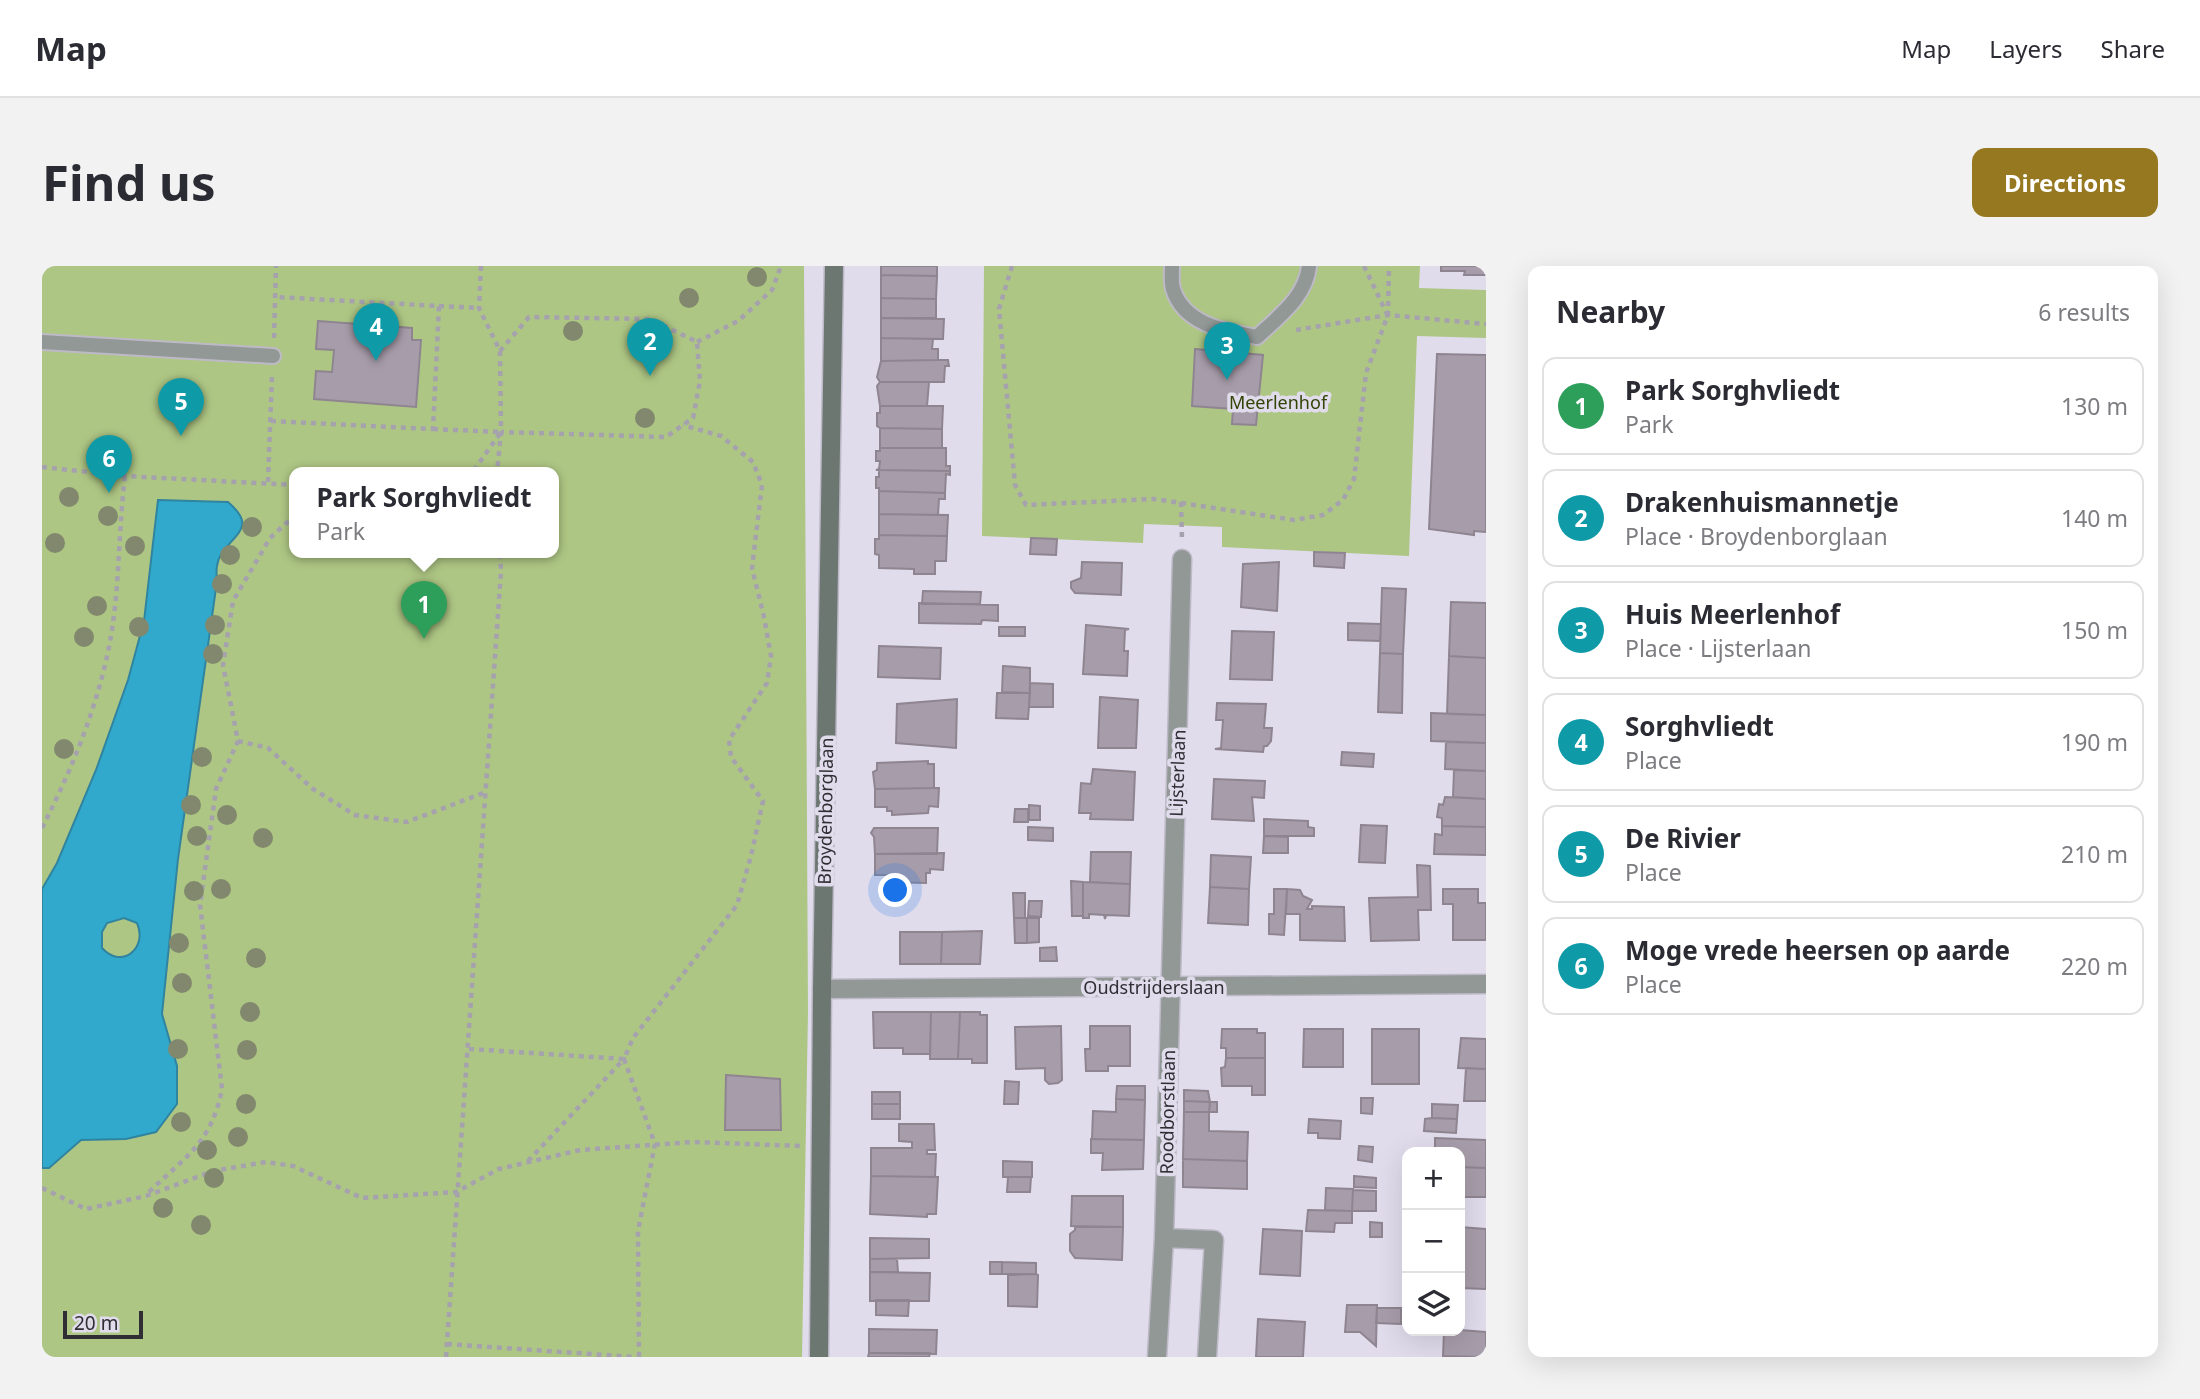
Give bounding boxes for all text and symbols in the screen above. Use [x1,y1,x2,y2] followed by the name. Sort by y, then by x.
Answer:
[35,26,107,71] text: Map
[1901,32,1951,65] text: Map
[1989,32,2063,65] text: Layers
[2101,32,2165,65] text: Share
[1972,148,2158,217] button: Directions
[42,149,216,215] text: Find us
[1556,291,1665,332] text: Nearby
[2038,296,2130,328] text: 6 results
[353,303,399,361] pin: 4
[627,318,673,376] pin: 2
[1204,322,1250,380] pin: 3
[1625,372,1840,408] text: Park Sorghvliedt
[158,378,204,436] pin: 5
[1229,390,1328,414] park label: Meerlenhof
[1574,390,1588,422] text: 1
[2061,390,2128,422] text: 130 m
[1625,408,1674,440] text: Park
[86,435,132,493] pin: 6
[289,467,559,558] popup
[316,479,532,515] text: Park Sorghvliedt
[1625,484,1899,520] text: Drakenhuismannetje
[1574,502,1588,534] text: 2
[2061,502,2128,534] text: 140 m
[316,515,365,547] text: Park
[1625,520,1888,552] text: Place · Broydenborglaan
[401,581,447,639] pin: 1
[1625,596,1840,632] text: Huis Meerlenhof
[1574,614,1588,646] text: 3
[2061,614,2128,646] text: 150 m
[1625,632,1812,664] text: Place · Lijsterlaan
[1625,708,1774,744] text: Sorghvliedt
[1574,726,1588,758] text: 4
[2061,726,2128,758] text: 190 m
[1163,729,1191,817] street label: Lijsterlaan
[812,737,838,885] street label: Broydenborglaan
[1625,744,1682,776] text: Place
[1625,820,1741,856] text: De Rivier
[1574,838,1588,870] text: 5
[2061,838,2128,870] text: 210 m
[1625,856,1682,888] text: Place
[878,873,912,907] your location
[1625,932,2010,968] text: Moge vrede heersen op aarde
[1574,950,1588,982] text: 6
[2061,950,2128,982] text: 220 m
[1625,968,1682,1000] text: Place
[1083,975,1225,999] street label: Oudstrijderslaan
[1154,1050,1180,1174] street label: Roodborstlaan
[1402,1147,1465,1336] map controls
[1402,1147,1465,1210] button: +
[1402,1210,1465,1273] button: −
[1402,1273,1465,1336] button: layers
[63,1308,144,1340] scale bar
[74,1310,118,1336] text: 20 m

